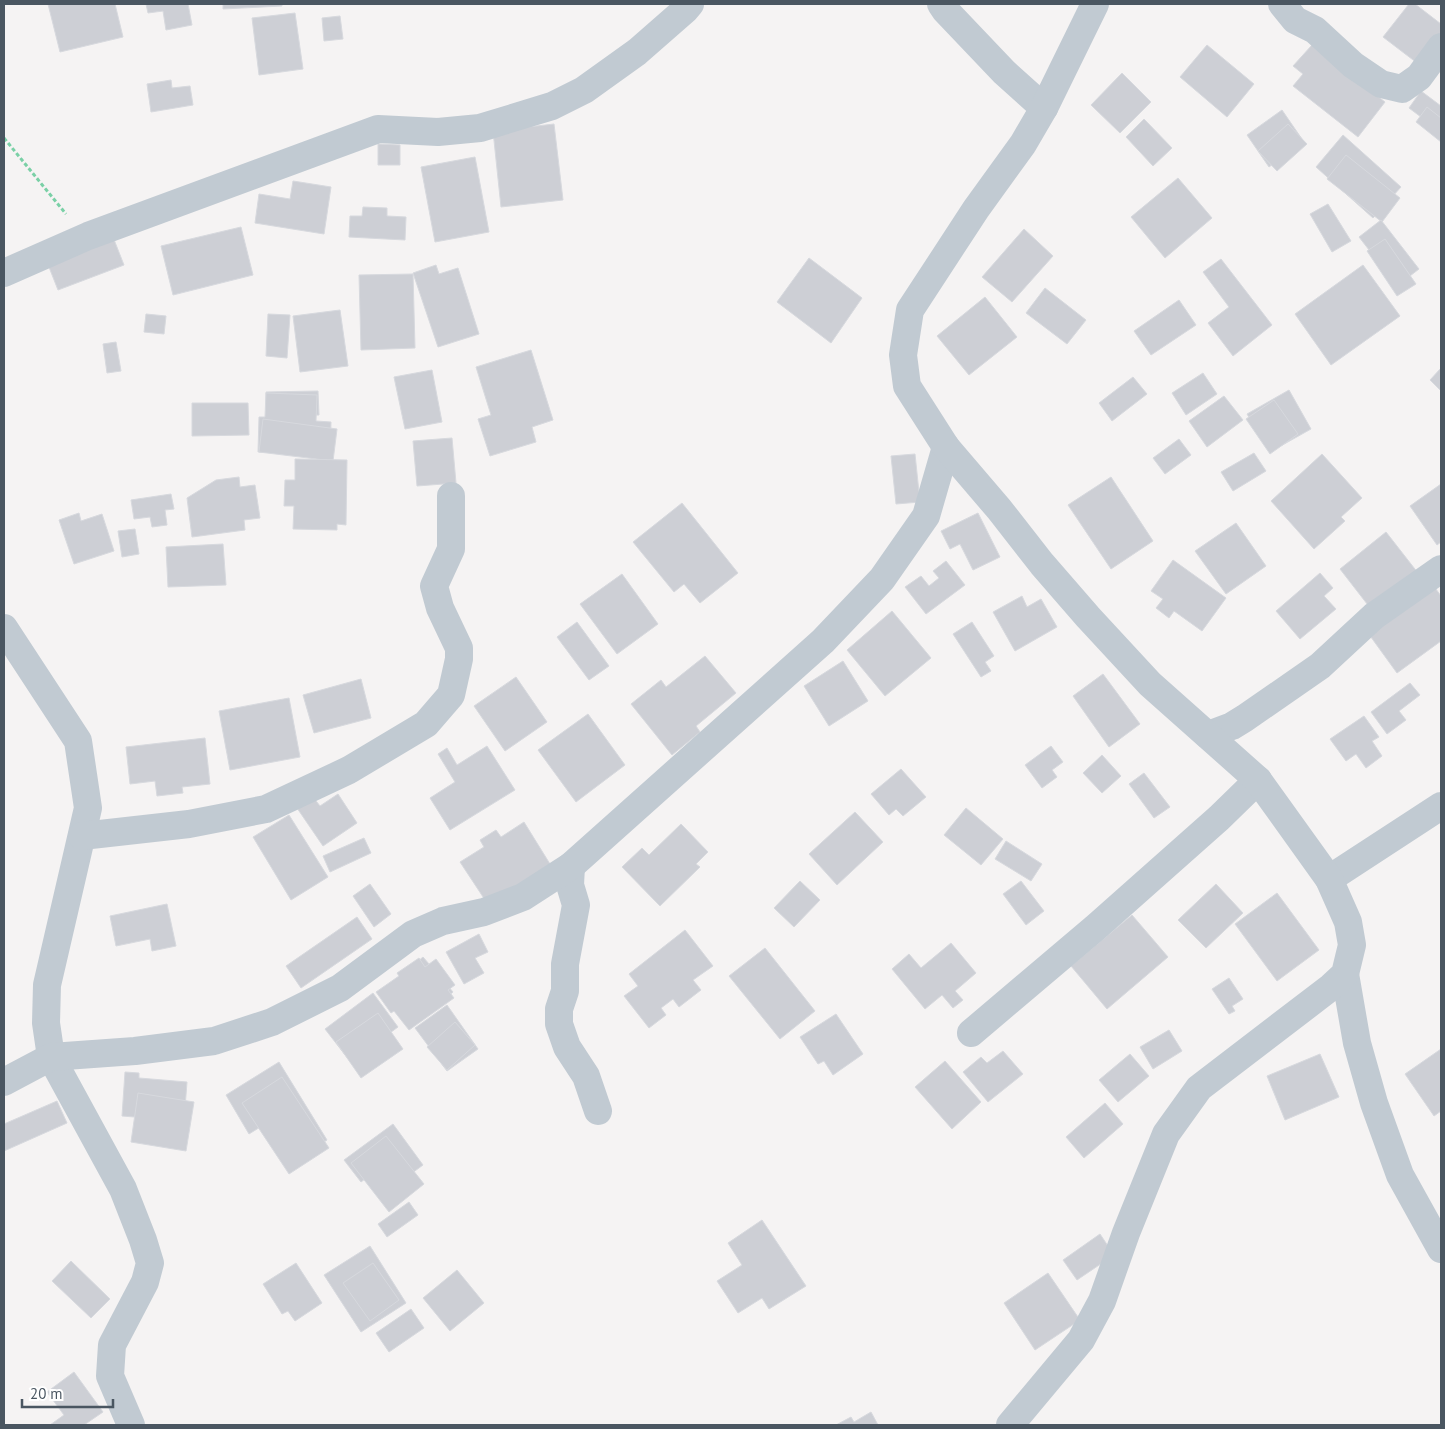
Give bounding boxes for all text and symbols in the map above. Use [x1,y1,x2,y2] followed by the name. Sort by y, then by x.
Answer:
[22,1376,114,1408] scale bar
[30,1384,63,1403] text: 20 m

